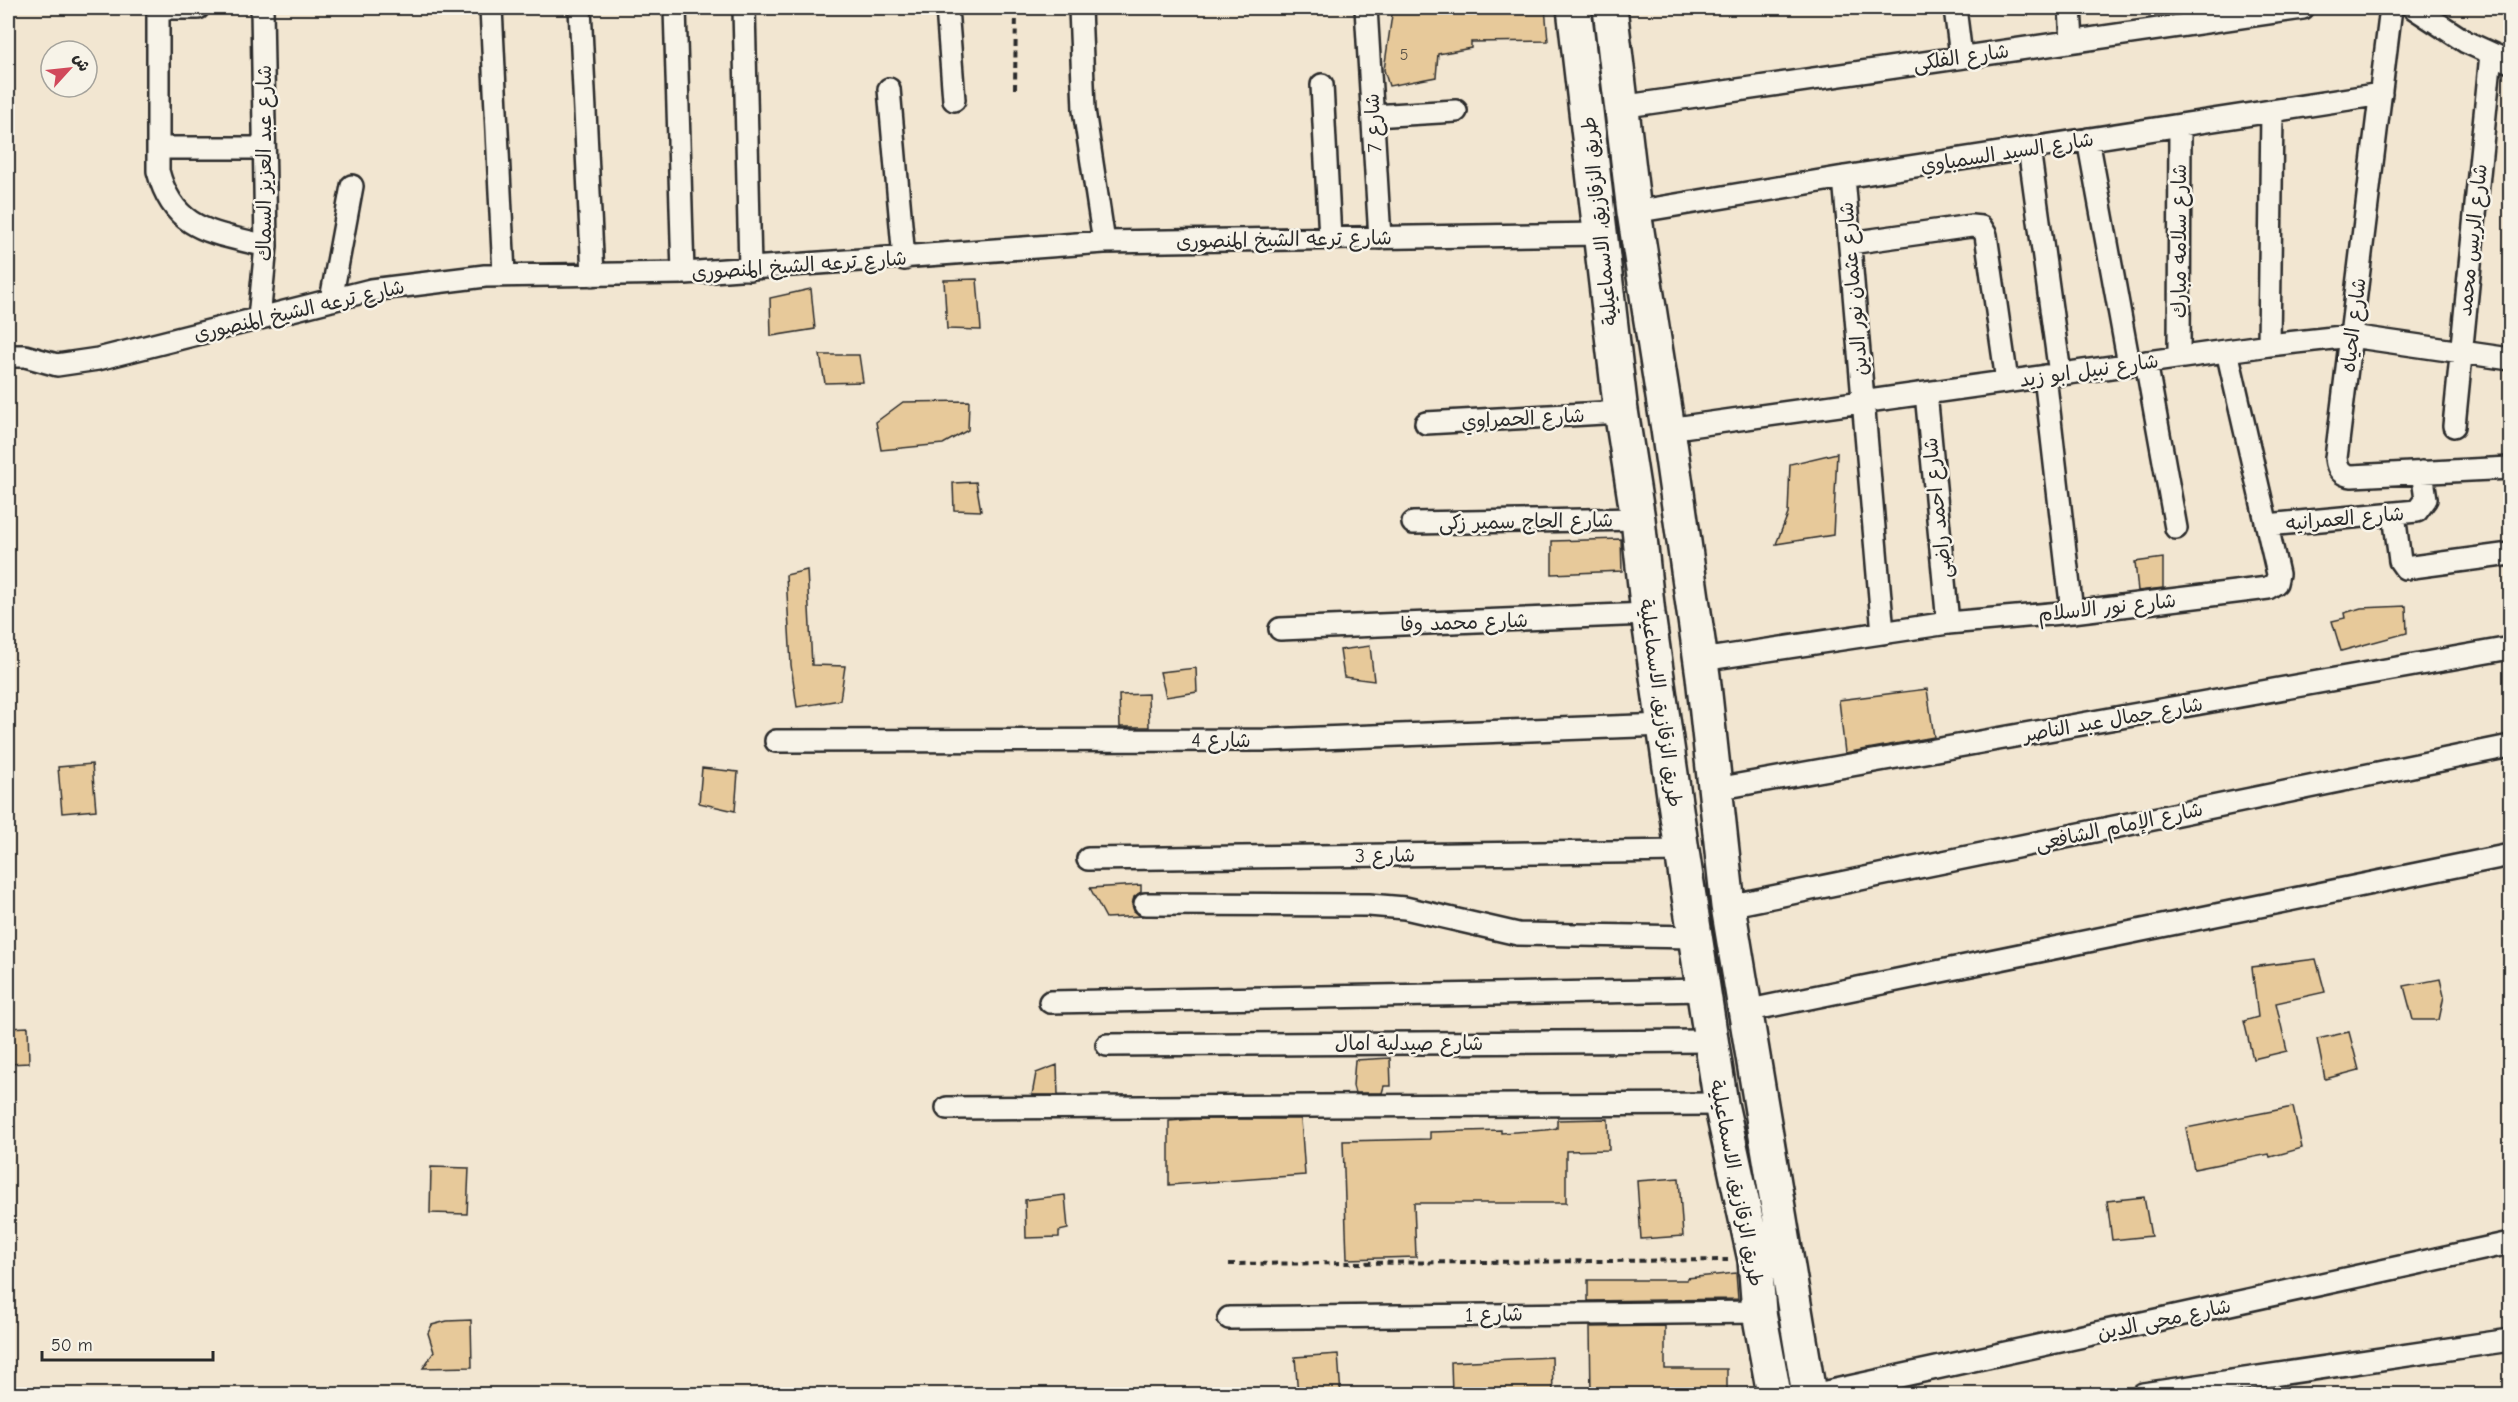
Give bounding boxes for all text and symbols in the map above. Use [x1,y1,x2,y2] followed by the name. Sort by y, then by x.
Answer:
[39,39,99,99] north arrow
[1912,39,2011,78] street label: شارع الفلكى
[1400,46,1408,64] house number: 5
[69,51,93,75] text: ش
[253,65,278,261] street label: شارع عبد العزيز السماك
[1360,93,1389,153] street label: شارع 7
[1577,115,1622,327] street label: طريق الزقازيق, الاسماعيلية
[1919,127,2096,181] street label: شارع السيد السمباوي
[2453,163,2494,318] street label: شارع الريس محمد
[2168,164,2193,318] street label: شارع سلامه مبارك
[1834,201,1875,377] street label: شارع عثمان نور الدين
[1176,226,1392,255] street label: شارع ترعه الشيخ المنصورى
[691,247,908,286] street label: شارع ترعه الشيخ المنصورى
[191,275,407,348] street label: شارع ترعه الشيخ المنصورى
[2336,277,2373,374] street label: شارع الحياه
[2018,349,2160,394] street label: شارع نبيل ابو زيد
[1461,404,1585,436] street label: شارع الحمراوي
[1919,436,1958,580] street label: شارع احمد راضى
[2285,502,2405,537] street label: شارع العمرانيه
[1439,508,1613,537] street label: شارع الحاج سمير زكى
[2037,589,2178,629] street label: شارع نور الاسلام
[1634,597,1687,809] street label: طريق الزقازيق, الاسماعيلية
[1400,609,1528,638] street label: شارع محمد وفا
[2020,692,2205,749] street label: شارع جمال عبد الناصر
[1191,729,1251,754] street label: شارع 4
[2033,798,2206,858] street label: شارع الإمام الشافعى
[1355,843,1415,870] street label: شارع 3
[1335,1032,1483,1057] street label: شارع صيدلية امال
[1705,1078,1768,1288] street label: طريق الزقازيق, الاسماعيلية
[2095,1294,2233,1347] street label: شارع محى الدين
[1465,1302,1523,1329] street label: شارع 1
[42,1324,213,1362] scale bar
[51,1335,93,1356] text: 50 m

